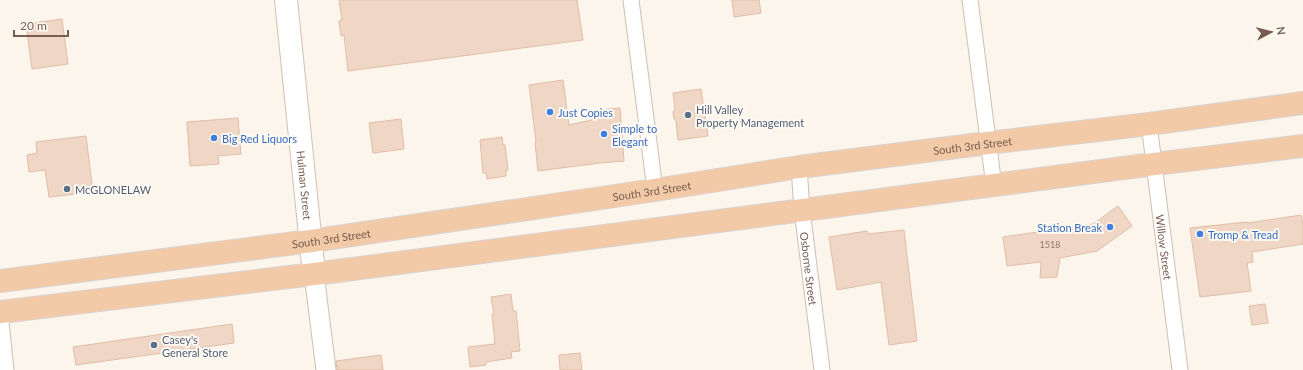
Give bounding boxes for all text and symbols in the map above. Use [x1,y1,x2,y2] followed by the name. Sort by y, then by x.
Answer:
[14,12,68,38] scale bar
[1251,12,1291,52] north arrow
[20,18,47,33] text: 20 m
[1274,26,1288,36] text: N
[696,103,804,129] place label: Hill Valley Property Management
[558,106,613,119] place label: Just Copies
[545,107,555,117] marker: Just Copies
[683,110,693,120] marker: Hill Valley Property Management
[612,122,657,148] place label: Simple to Elegant
[599,129,609,139] marker: Simple to Elegant
[222,132,297,145] place label: Big Red Liquors
[209,133,219,143] marker: Big Red Liquors
[932,134,1013,156] street label: South 3rd Street
[295,150,315,220] street label: Hulman Street
[611,178,692,203] street label: South 3rd Street
[75,183,152,196] place label: McGLONELAW
[62,184,72,194] marker: McGLONELAW
[1154,214,1175,280] street label: Willow Street
[1037,221,1102,234] place label: Station Break
[1105,222,1115,232] marker: Station Break
[291,226,372,250] street label: South 3rd Street
[1208,228,1278,241] place label: Tromp & Tread
[1195,229,1205,239] marker: Tromp & Tread
[798,231,820,306] street label: Osborne Street
[1040,239,1060,250] house number: 1518
[162,333,228,359] place label: Casey's General Store
[149,340,159,350] marker: Casey's General Store

